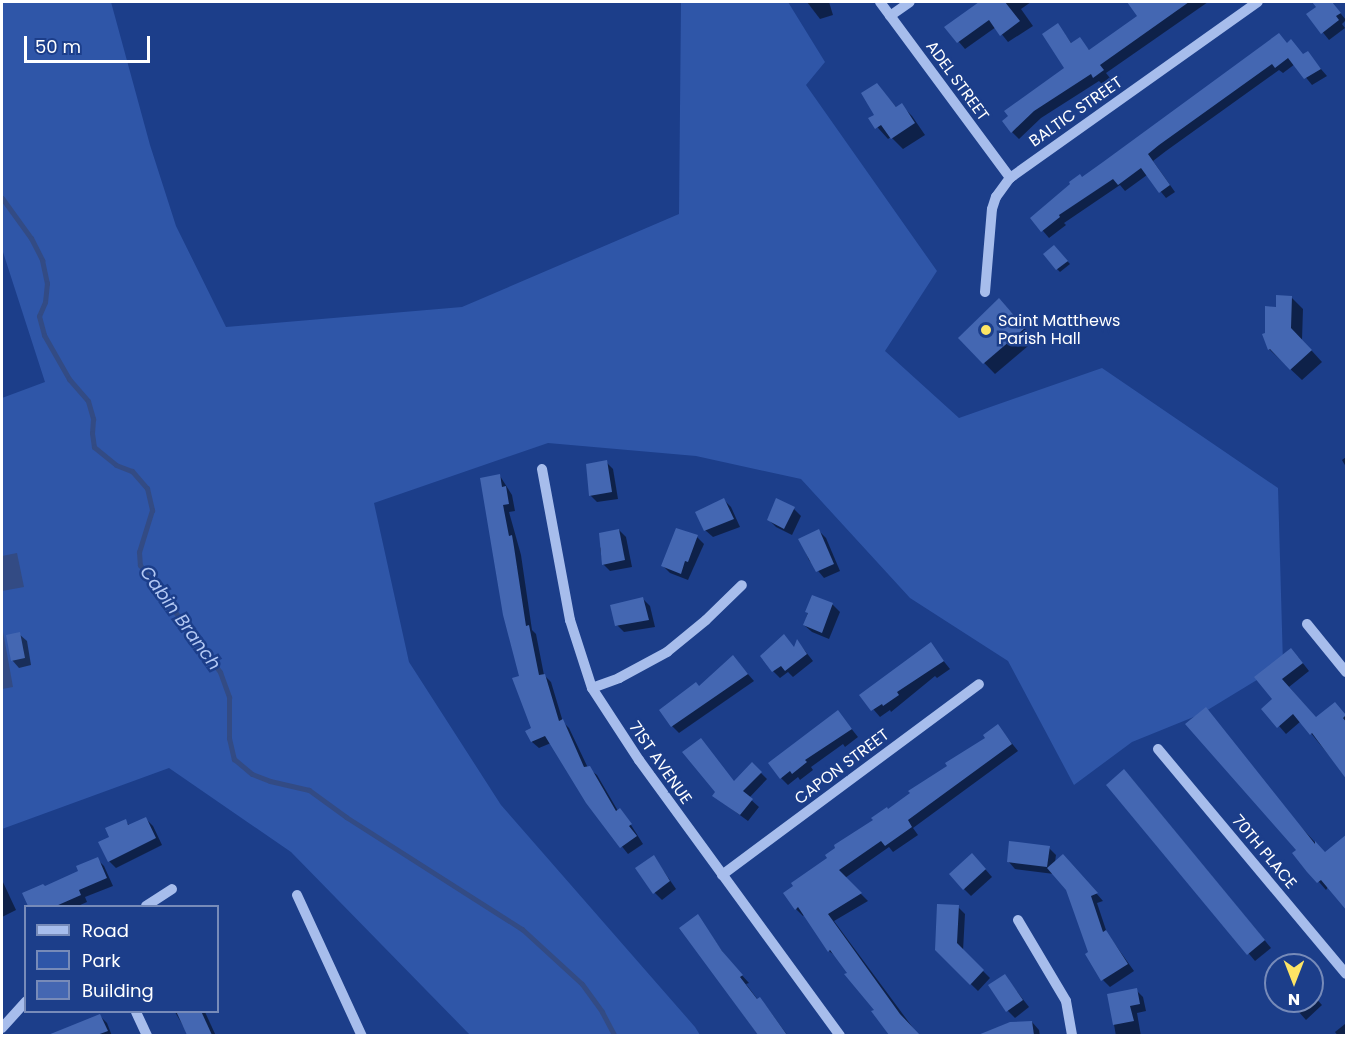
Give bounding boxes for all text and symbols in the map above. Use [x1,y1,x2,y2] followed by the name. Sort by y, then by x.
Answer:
[27,24,153,62] scale bar
[35,34,81,59] text: 50 m
[922,37,992,125] street label: ADEL STREET
[1026,73,1126,151] street label: BALTIC STREET
[998,311,1120,349] place label: Saint Matthews Parish Hall
[979,323,993,337] marker: Saint Matthews Parish Hall
[135,562,225,674] water label: Cabin Branch
[625,718,695,808] street label: 71ST AVENUE
[791,725,893,809] street label: CAPON STREET
[1228,811,1300,893] street label: 70TH PLACE
[24,905,219,1013] legend
[82,918,129,943] text: Road
[82,948,121,973] text: Park
[1264,953,1324,1013] north arrow
[82,978,154,1003] text: Building
[1288,988,1300,1011] text: N

